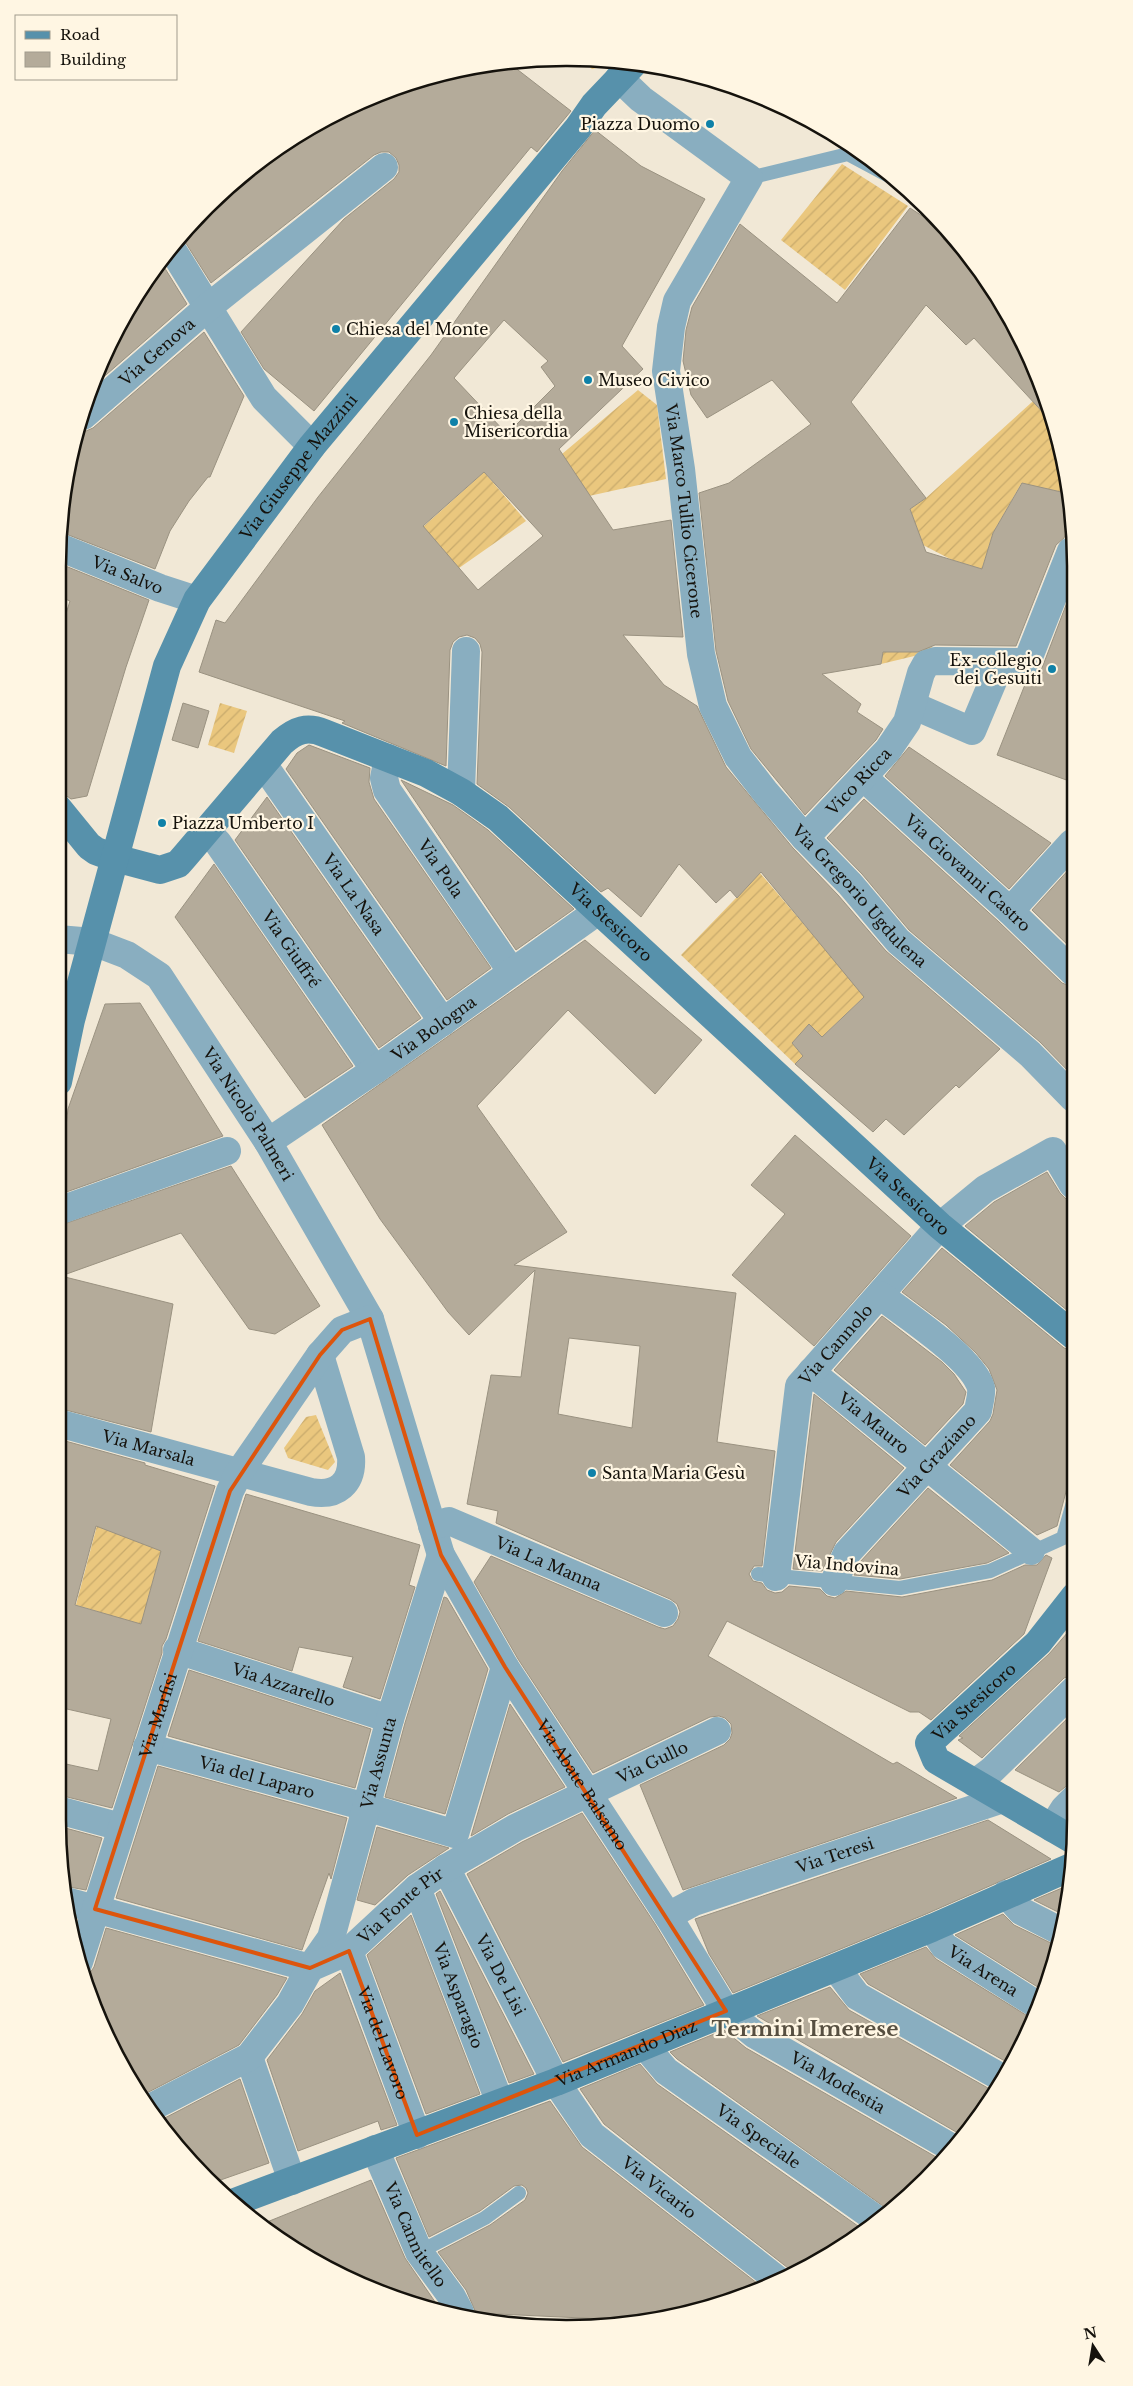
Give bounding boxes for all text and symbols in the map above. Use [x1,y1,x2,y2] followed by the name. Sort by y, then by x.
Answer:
[15,15,178,80] legend
[60,25,100,44] text: Road
[60,50,127,69] text: Building
[581,114,700,134] place label: Piazza Duomo
[704,118,716,130] marker: Piazza Duomo
[114,313,199,391] street label: Via Genova
[346,319,488,339] place label: Chiesa del Monte
[330,323,342,335] marker: Chiesa del Monte
[598,370,710,390] place label: Museo Civico
[582,374,594,386] marker: Museo Civico
[235,389,362,545] street label: Via Giuseppe Mazzini
[661,401,707,619] street label: Via Marco Tullio Cicerone
[464,403,568,441] place label: Chiesa della Misericordia
[448,416,460,428] marker: Chiesa della Misericordia
[88,551,166,598] street label: Via Salvo
[950,650,1043,688] place label: Ex-collegio dei Gesuiti
[1046,663,1058,675] marker: Ex-collegio dei Gesuiti
[821,743,895,820] street label: Vico Ricca
[900,809,1035,936] street label: Via Giovanni Castro
[172,813,314,833] place label: Piazza Umberto I
[156,817,168,829] marker: Piazza Umberto I
[787,820,931,972] street label: Via Gregorio Ugdulena
[413,835,468,902] street label: Via Pola
[318,849,389,939] street label: Via La Nasa
[564,878,657,966] street label: Via Stesicoro
[257,906,325,992] street label: Via Giuffré
[387,991,480,1066] street label: Via Bologna
[198,1042,298,1185] street label: Via Nicolò Palmeri
[861,1152,954,1240] street label: Via Stesicoro
[794,1300,877,1390] street label: Via Cannolo
[833,1388,914,1458] street label: Via Mauro
[893,1410,980,1502] street label: Via Graziano
[99,1425,197,1470] street label: Via Marsala
[602,1463,746,1483] place label: Santa Maria Gesù
[586,1467,598,1479] marker: Santa Maria Gesù
[492,1532,605,1595] street label: Via La Manna
[793,1550,900,1580] street label: Via Indovina
[229,1658,338,1711] street label: Via Azzarello
[927,1658,1020,1746] street label: Via Stesicoro
[135,1670,181,1761] street label: Via Marfisi
[356,1715,400,1812] street label: Via Assunta
[532,1715,632,1854] street label: Via Abate Balsamo
[612,1736,691,1788] street label: Via Gullo
[196,1751,317,1803] street label: Via del Laparo
[793,1833,877,1878] street label: Via Teresi
[353,1863,447,1948] street label: Via Fonte Pir
[471,1930,530,2019] street label: Via De Lisi
[429,1939,488,2051] street label: Via Asparagio
[943,1941,1022,2000] street label: Via Arena
[353,1983,413,2102] street label: Via del Lavoro
[552,2015,700,2091] street label: Via Armando Diaz
[712,2016,898,2042] district label: Termini Imerese
[786,2047,889,2117] street label: Via Modestia
[712,2099,805,2173] street label: Via Speciale
[617,2151,701,2223] street label: Via Vicario
[380,2178,451,2291] street label: Via Cannitello
[1068,2321,1118,2371] north arrow
[1082,2323,1099,2343] text: N

